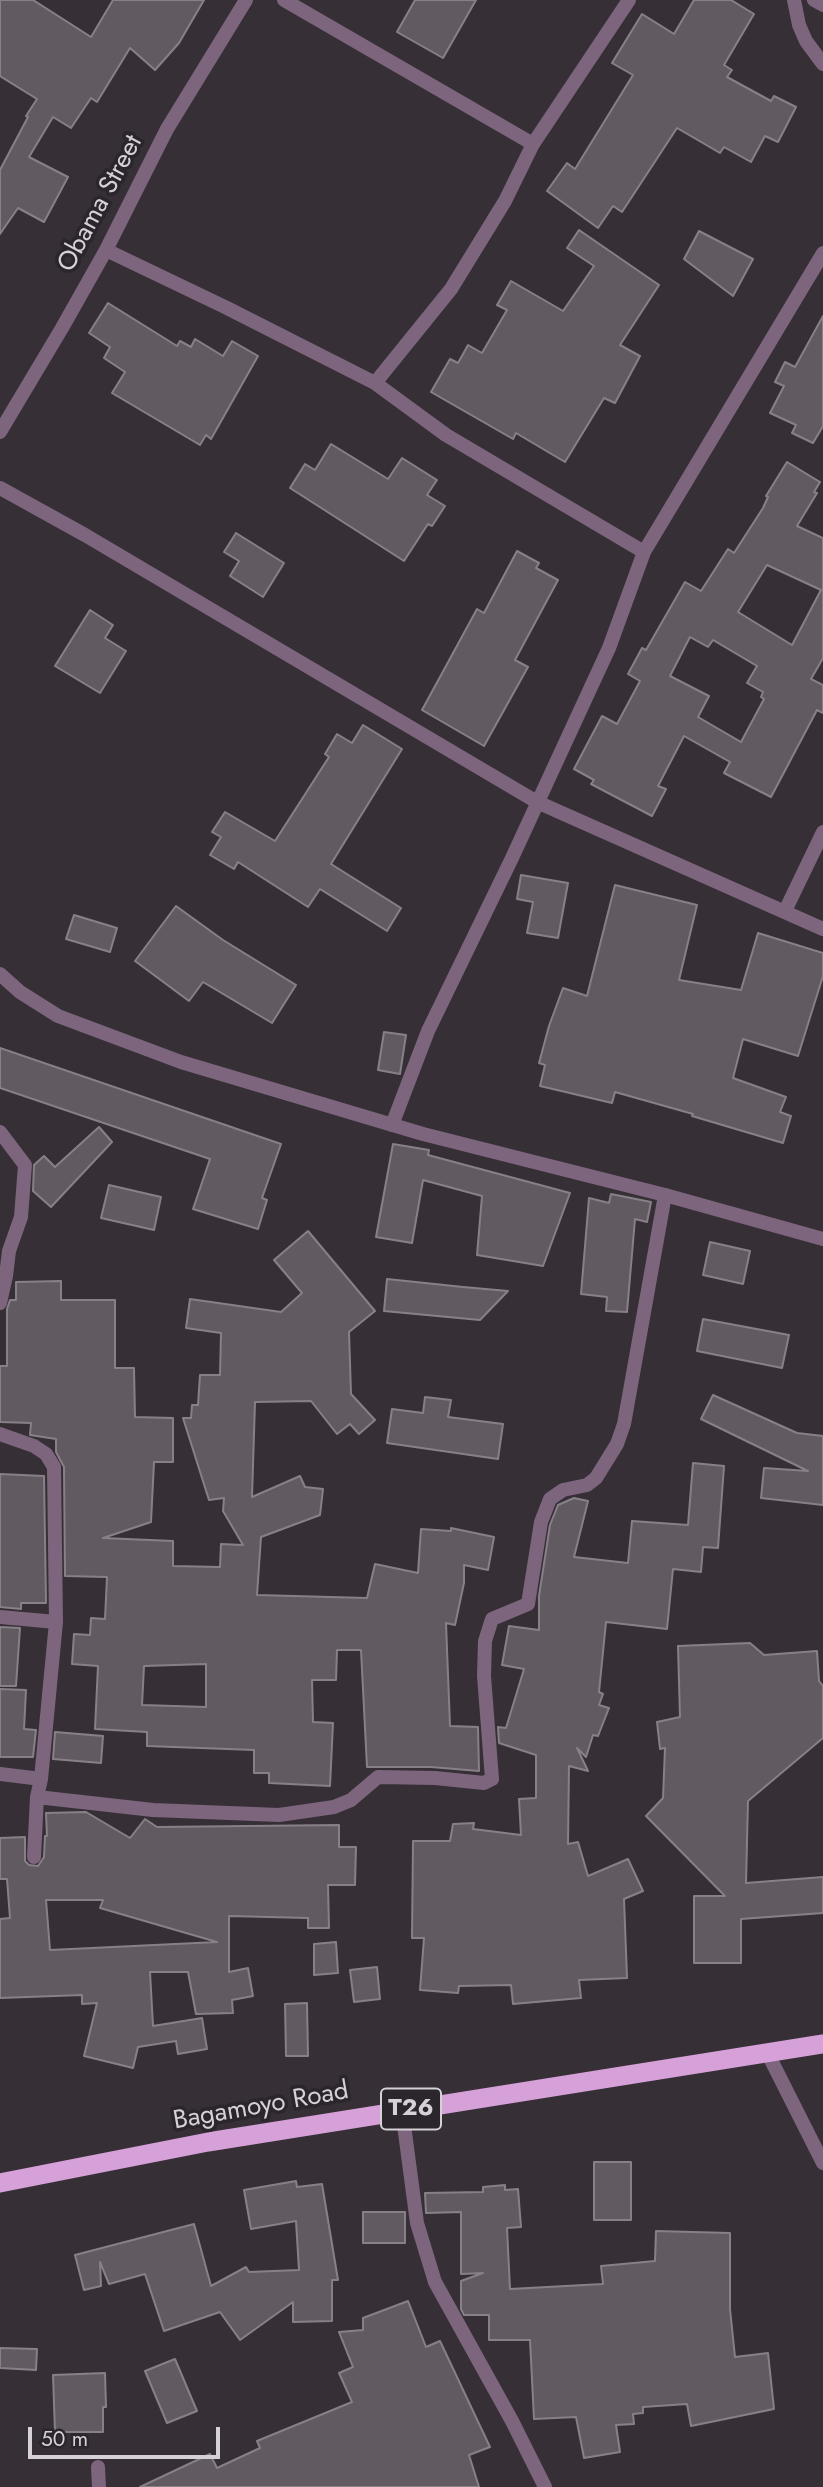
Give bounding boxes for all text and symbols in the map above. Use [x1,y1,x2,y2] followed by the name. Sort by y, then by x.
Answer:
[52,130,150,278] street label: Obama Street
[171,2076,351,2138] street label: Bagamoyo Road
[381,2088,441,2130] road number: T26
[32,2414,224,2458] scale bar
[41,2424,88,2454] text: 50 m

